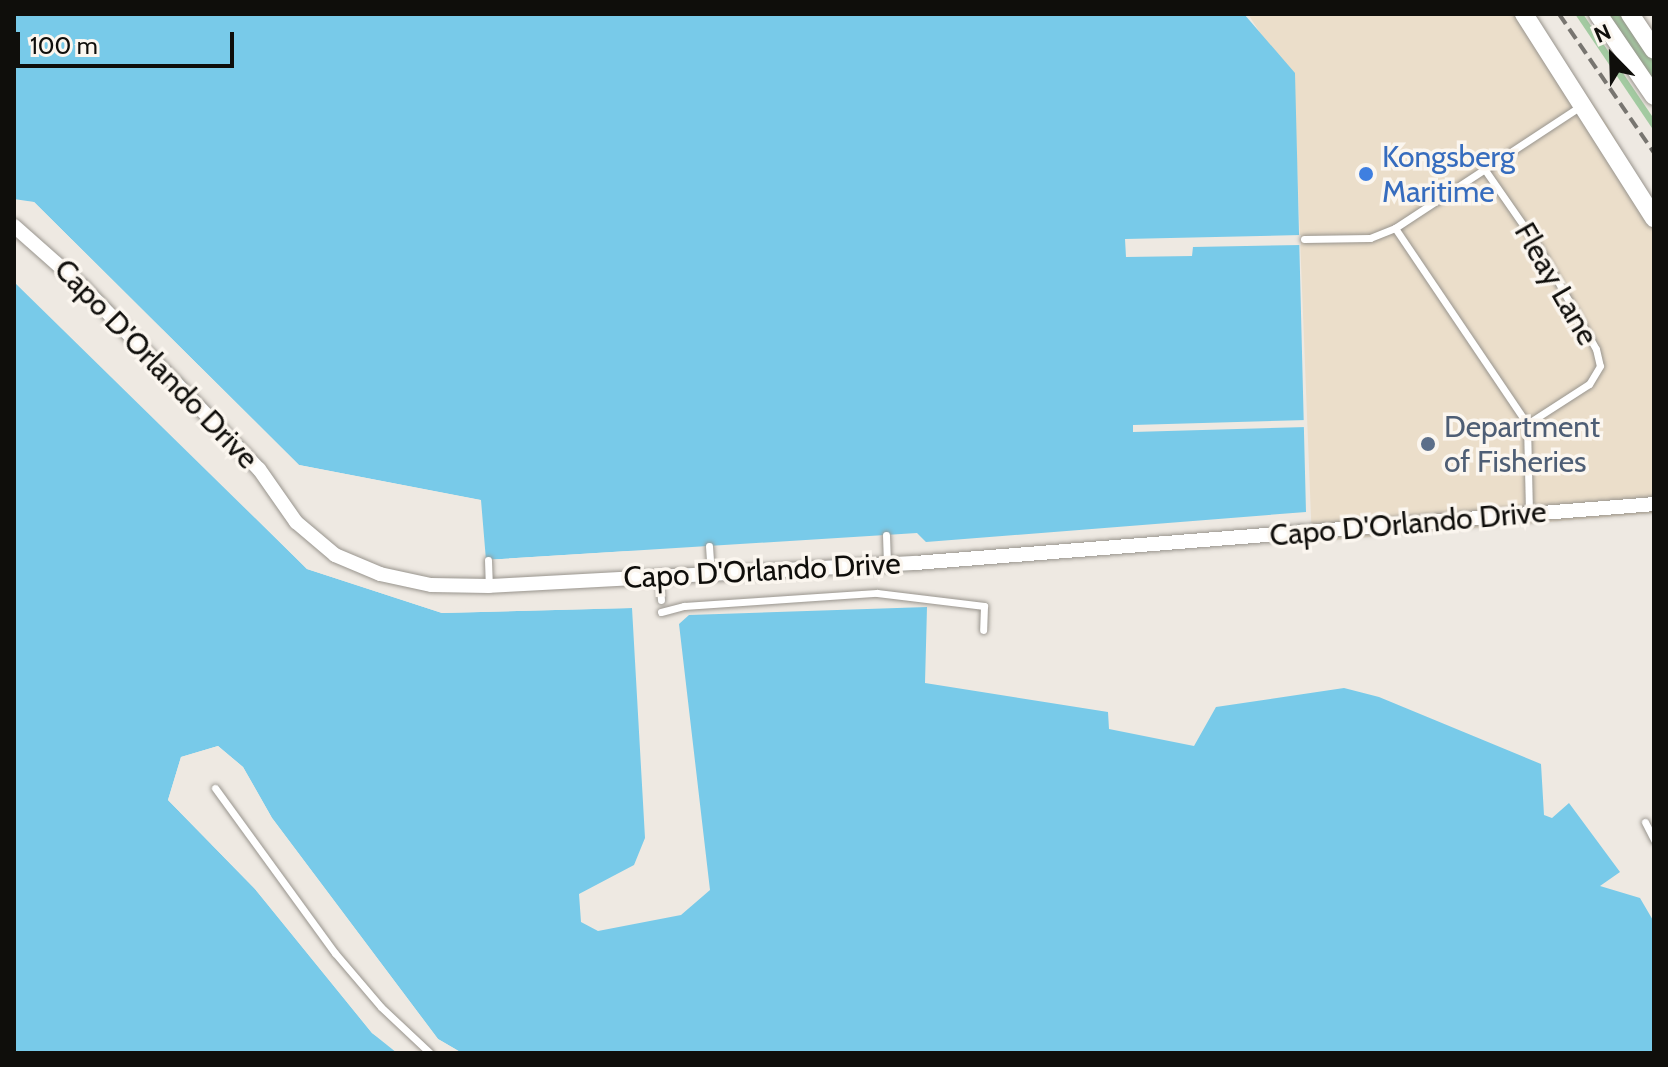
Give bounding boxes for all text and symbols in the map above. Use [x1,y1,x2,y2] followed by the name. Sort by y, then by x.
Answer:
[20,16,238,66] scale bar
[1572,16,1652,96] north arrow
[1590,18,1615,49] text: N
[30,31,98,60] text: 100 m
[1382,139,1515,210] place label: Kongsberg Maritime
[1357,165,1375,183] marker: Kongsberg Maritime
[1507,216,1605,352] street label: Fleay Lane
[47,252,265,476] street label: Capo D'Orlando Drive
[1444,409,1600,480] place label: Department of Fisheries
[1419,435,1437,453] marker: Department of Fisheries
[1268,494,1548,554] street label: Capo D'Orlando Drive
[622,546,902,596] street label: Capo D'Orlando Drive

